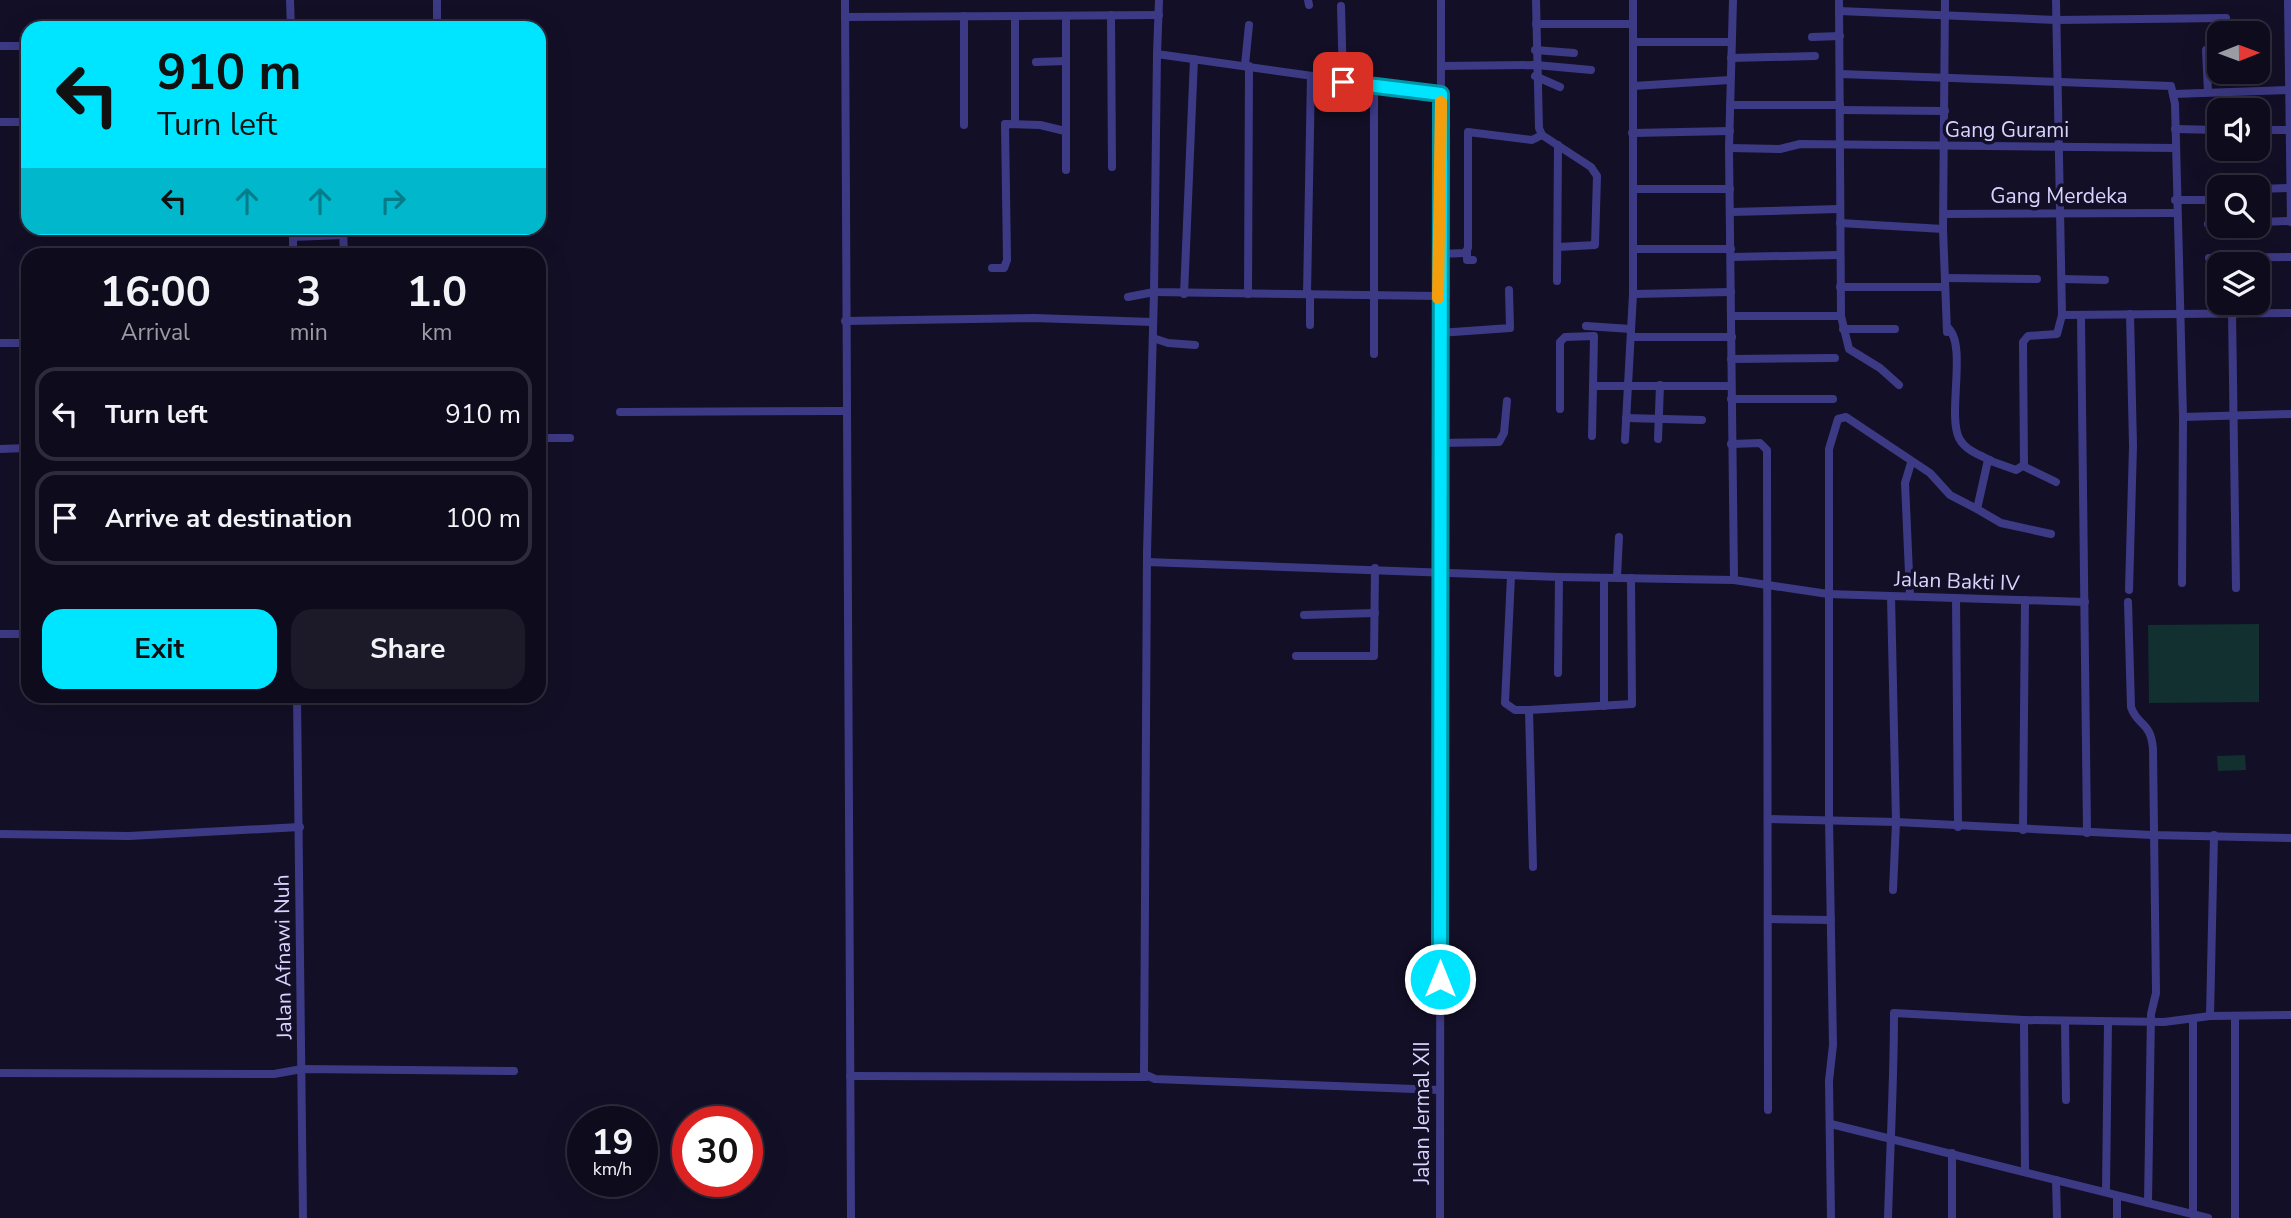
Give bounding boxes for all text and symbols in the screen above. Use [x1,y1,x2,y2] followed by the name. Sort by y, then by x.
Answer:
[2207,21,2270,84] north arrow
[2207,21,2270,315] map controls
[157,39,301,106] text: 910 m
[42,49,133,140] icon: left
[1313,52,1373,112] pin
[1324,63,1362,101] icon: arrive
[2207,98,2270,161] button: sound
[157,103,277,146] text: Turn left
[1945,116,2069,144] street label: Gang Gurami
[2207,175,2270,238] button: search
[155,182,193,220] icon: left
[228,182,266,220] icon: ahead
[301,182,339,220] icon: ahead
[374,182,412,220] icon: right
[1990,182,2128,210] street label: Gang Merdeka
[2207,252,2270,315] button: layers
[100,264,211,321] text: 16:00
[296,264,321,321] text: 3
[406,264,467,321] text: 1.0
[121,317,190,348] text: Arrival
[290,317,328,348] text: min
[421,317,452,348] text: km
[46,395,84,433] icon: left
[105,397,208,432] text: Turn left
[445,397,521,432] text: 910 m
[46,499,84,537] icon: arrive
[105,501,352,536] text: Arrive at destination
[445,501,521,536] text: 100 m
[1893,565,2021,597] street label: Jalan Bakti IV
[42,609,277,689] button: Exit
[291,609,525,689] button: Share
[268,874,298,1041] street label: Jalan Afnawi Nuh
[1403,942,1477,1016] position arrow
[1408,1041,1436,1186] street label: Jalan Jermal XII
[672,1106,763,1197] speed limit sign: 30
[591,1119,634,1166] text: 19
[593,1157,632,1181] text: km/h

